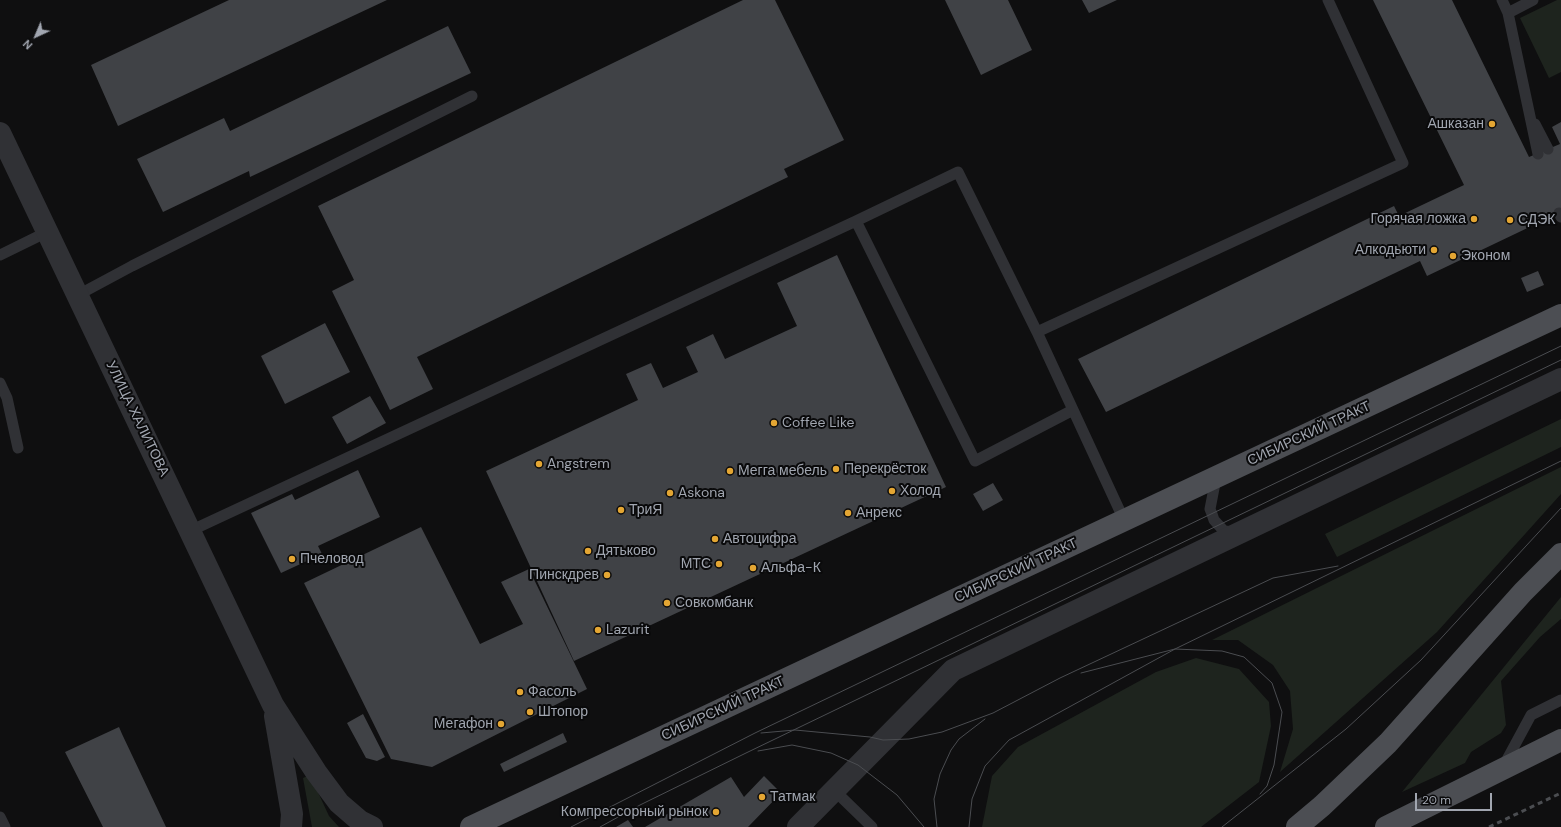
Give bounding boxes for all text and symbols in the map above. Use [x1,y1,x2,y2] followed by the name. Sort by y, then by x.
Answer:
[16,16,56,56] north arrow
[20,37,35,52] text: N
[1427,116,1484,132] place label: Ашказан
[1487,119,1497,129] marker: Ашказан
[1370,211,1466,227] place label: Горячая ложка
[1518,212,1556,228] place label: СДЭК
[1469,214,1479,224] marker: Горячая ложка
[1505,215,1515,225] marker: СДЭК
[1355,242,1426,258] place label: Алкодьюти
[1429,245,1439,255] marker: Алкодьюти
[1461,248,1510,264] place label: Эконом
[1448,251,1458,261] marker: Эконом
[102,359,172,479] street label: УЛИЦА ХАЛИТОВА
[1245,398,1373,470] street label: СИБИРСКИЙ ТРАКТ
[782,415,854,431] place label: Coffee Like
[769,418,779,428] marker: Coffee Like
[547,456,610,472] place label: Angstrem
[534,459,544,469] marker: Angstrem
[844,461,926,477] place label: Перекрёсток
[738,463,827,479] place label: Мегга мебель
[831,464,841,474] marker: Перекрёсток
[725,466,735,476] marker: Мегга мебель
[900,483,941,499] place label: Холод
[678,485,725,501] place label: Askona
[887,486,897,496] marker: Холод
[665,488,675,498] marker: Askona
[629,502,662,518] place label: ТриЯ
[616,505,626,515] marker: ТриЯ
[856,505,902,521] place label: Анрекс
[843,508,853,518] marker: Анрекс
[723,531,796,547] place label: Автоцифра
[710,534,720,544] marker: Автоцифра
[952,535,1080,607] street label: СИБИРСКИЙ ТРАКТ
[596,543,656,559] place label: Дятьково
[583,546,593,556] marker: Дятьково
[300,551,364,567] place label: Пчеловод
[287,554,297,564] marker: Пчеловод
[681,556,711,572] place label: МТС
[714,559,724,569] marker: МТС
[761,560,821,576] place label: Альфа-К
[748,563,758,573] marker: Альфа-К
[529,567,599,583] place label: Пинскдрев
[602,570,612,580] marker: Пинскдрев
[675,595,753,611] place label: Совкомбанк
[662,598,672,608] marker: Совкомбанк
[606,622,649,638] place label: Lazurit
[593,625,603,635] marker: Lazurit
[659,673,787,745] street label: СИБИРСКИЙ ТРАКТ
[528,684,577,700] place label: Фасоль
[515,687,525,697] marker: Фасоль
[538,704,588,720] place label: Штопор
[525,707,535,717] marker: Штопор
[434,716,493,732] place label: Мегафон
[496,719,506,729] marker: Мегафон
[1417,785,1494,811] scale bar
[770,789,815,805] place label: Татмак
[757,792,767,802] marker: Татмак
[1422,792,1451,808] text: 20 m
[561,804,708,820] place label: Компрессорный рынок
[711,807,721,817] marker: Компрессорный рынок

